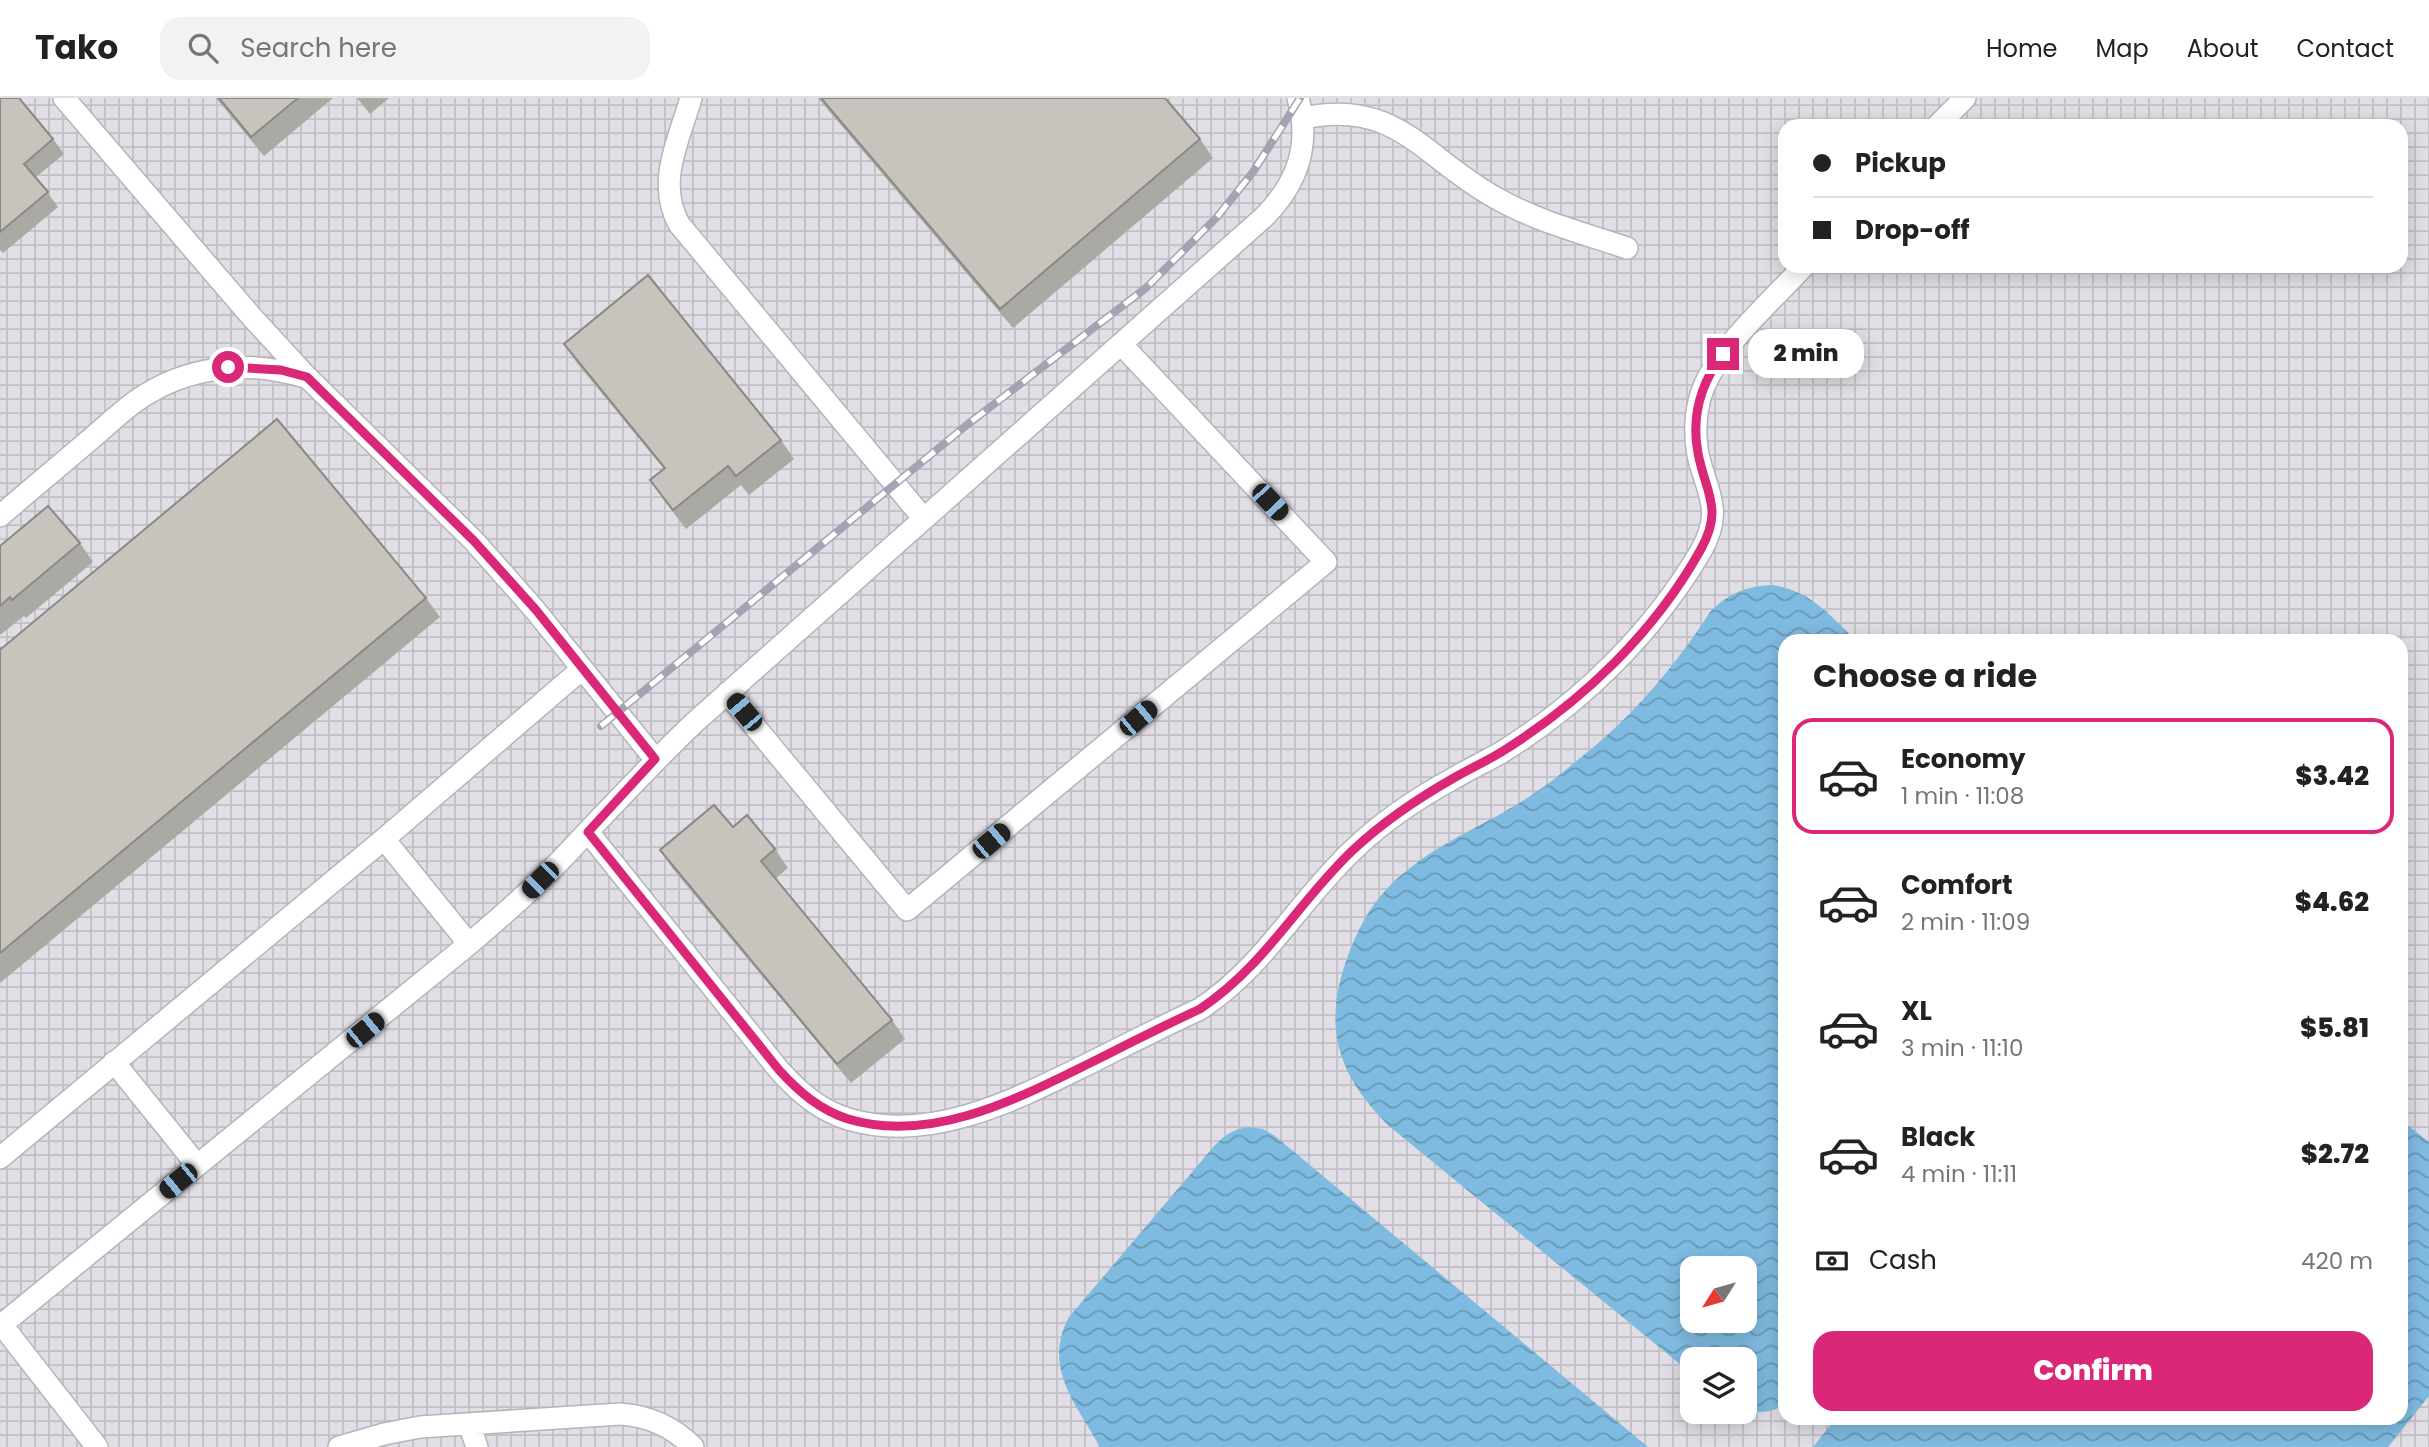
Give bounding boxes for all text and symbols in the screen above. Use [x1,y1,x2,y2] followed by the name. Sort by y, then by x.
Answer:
[160,17,650,80] search box
[35,24,118,71] text: Tako
[184,29,222,67] icon: search
[240,30,397,66] text: Search here
[1986,32,2058,65] text: Home
[2096,32,2149,65] text: Map
[2187,32,2258,65] text: About
[2296,32,2394,65] text: Contact
[1855,145,1946,181] text: Pickup
[1855,212,1970,248] text: Drop-off
[1748,330,1863,378] callout: 2 min
[1774,337,1838,369] text: 2 min
[1707,338,1739,370] route end
[212,351,244,383] route start
[1248,479,1293,525] car
[1813,653,2037,698] text: Choose a ride
[723,689,766,735] car
[1116,696,1161,740] car
[1901,741,2025,777] text: Economy
[1817,745,1880,808] icon: car
[2295,758,2369,794] text: $3.42
[1901,780,2024,812] text: 1 min · 11:08
[969,819,1014,863] car
[518,858,563,902] car
[1901,867,2013,903] text: Comfort
[1817,871,1880,934] icon: car
[2295,884,2369,920] text: $4.62
[1901,906,2030,938] text: 2 min · 11:09
[1901,993,1932,1029] text: XL
[1817,997,1880,1060] icon: car
[343,1009,388,1051] car
[2300,1010,2369,1046] text: $5.81
[1901,1032,2023,1064] text: 3 min · 11:10
[1901,1119,1975,1155] text: Black
[1817,1123,1880,1186] icon: car
[2301,1136,2369,1172] text: $2.72
[1901,1158,2017,1190] text: 4 min · 11:11
[156,1160,201,1202] car
[1813,1242,1851,1280] icon: cash
[1869,1242,1937,1278] text: Cash
[2301,1245,2373,1277] text: 420 m
[1680,1256,1757,1334] north arrow
[1680,1256,1757,1424] map controls
[1813,1331,2373,1411] button: Confirm
[1680,1347,1757,1424] button: layers

